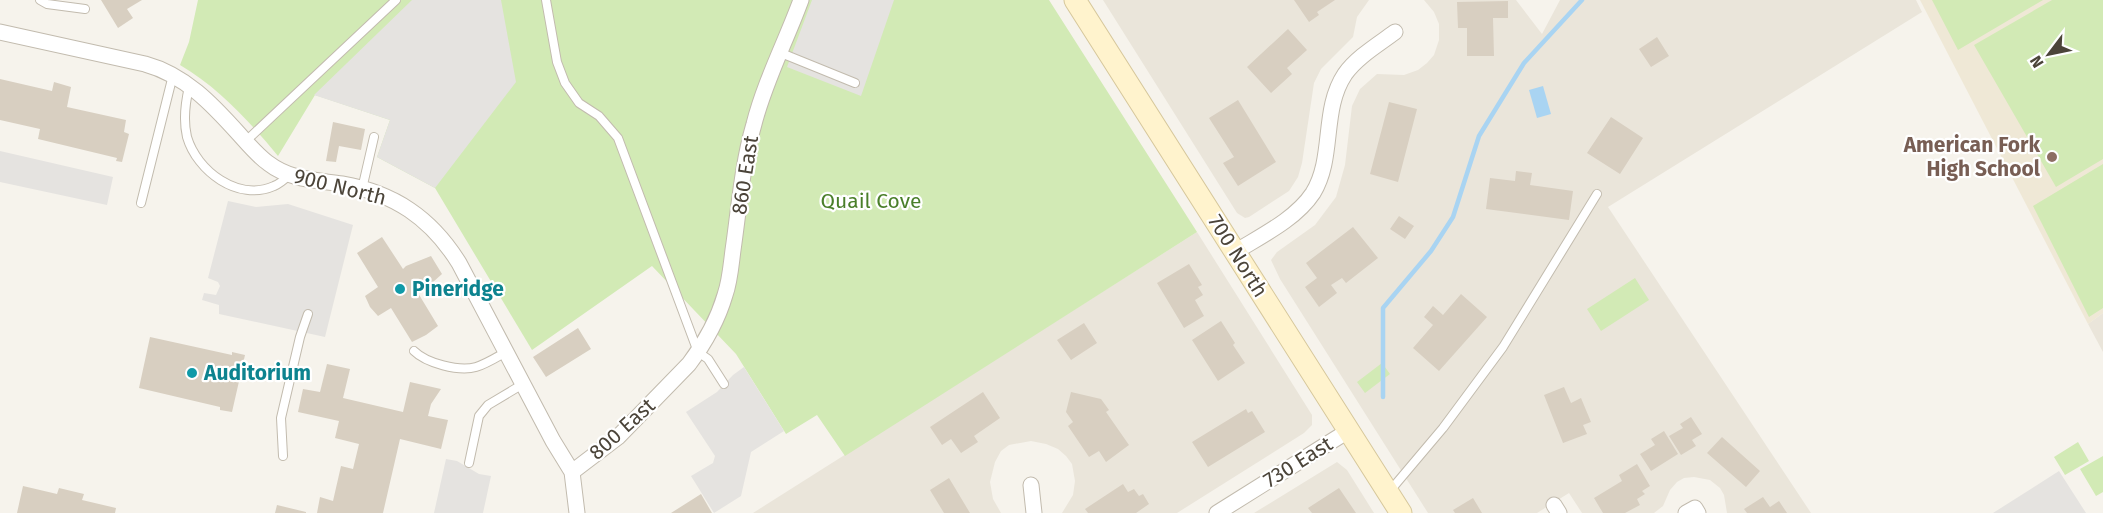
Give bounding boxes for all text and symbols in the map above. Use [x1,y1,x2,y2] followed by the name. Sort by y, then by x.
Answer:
[2019,24,2079,84] north arrow
[2026,52,2048,71] text: N
[1903,132,2041,182] place label: American Fork High School
[726,133,764,216] street label: 860 East
[2045,150,2059,164] marker: American Fork High School
[291,163,389,211] street label: 900 North
[820,188,922,214] park label: Quail Cove
[1202,210,1274,302] street label: 700 North
[412,276,504,302] place label: Pineridge
[393,282,407,296] marker: Pineridge
[203,360,311,386] place label: Auditorium
[185,366,199,380] marker: Auditorium
[584,392,661,465] street label: 800 East
[1259,430,1338,493] street label: 730 East

